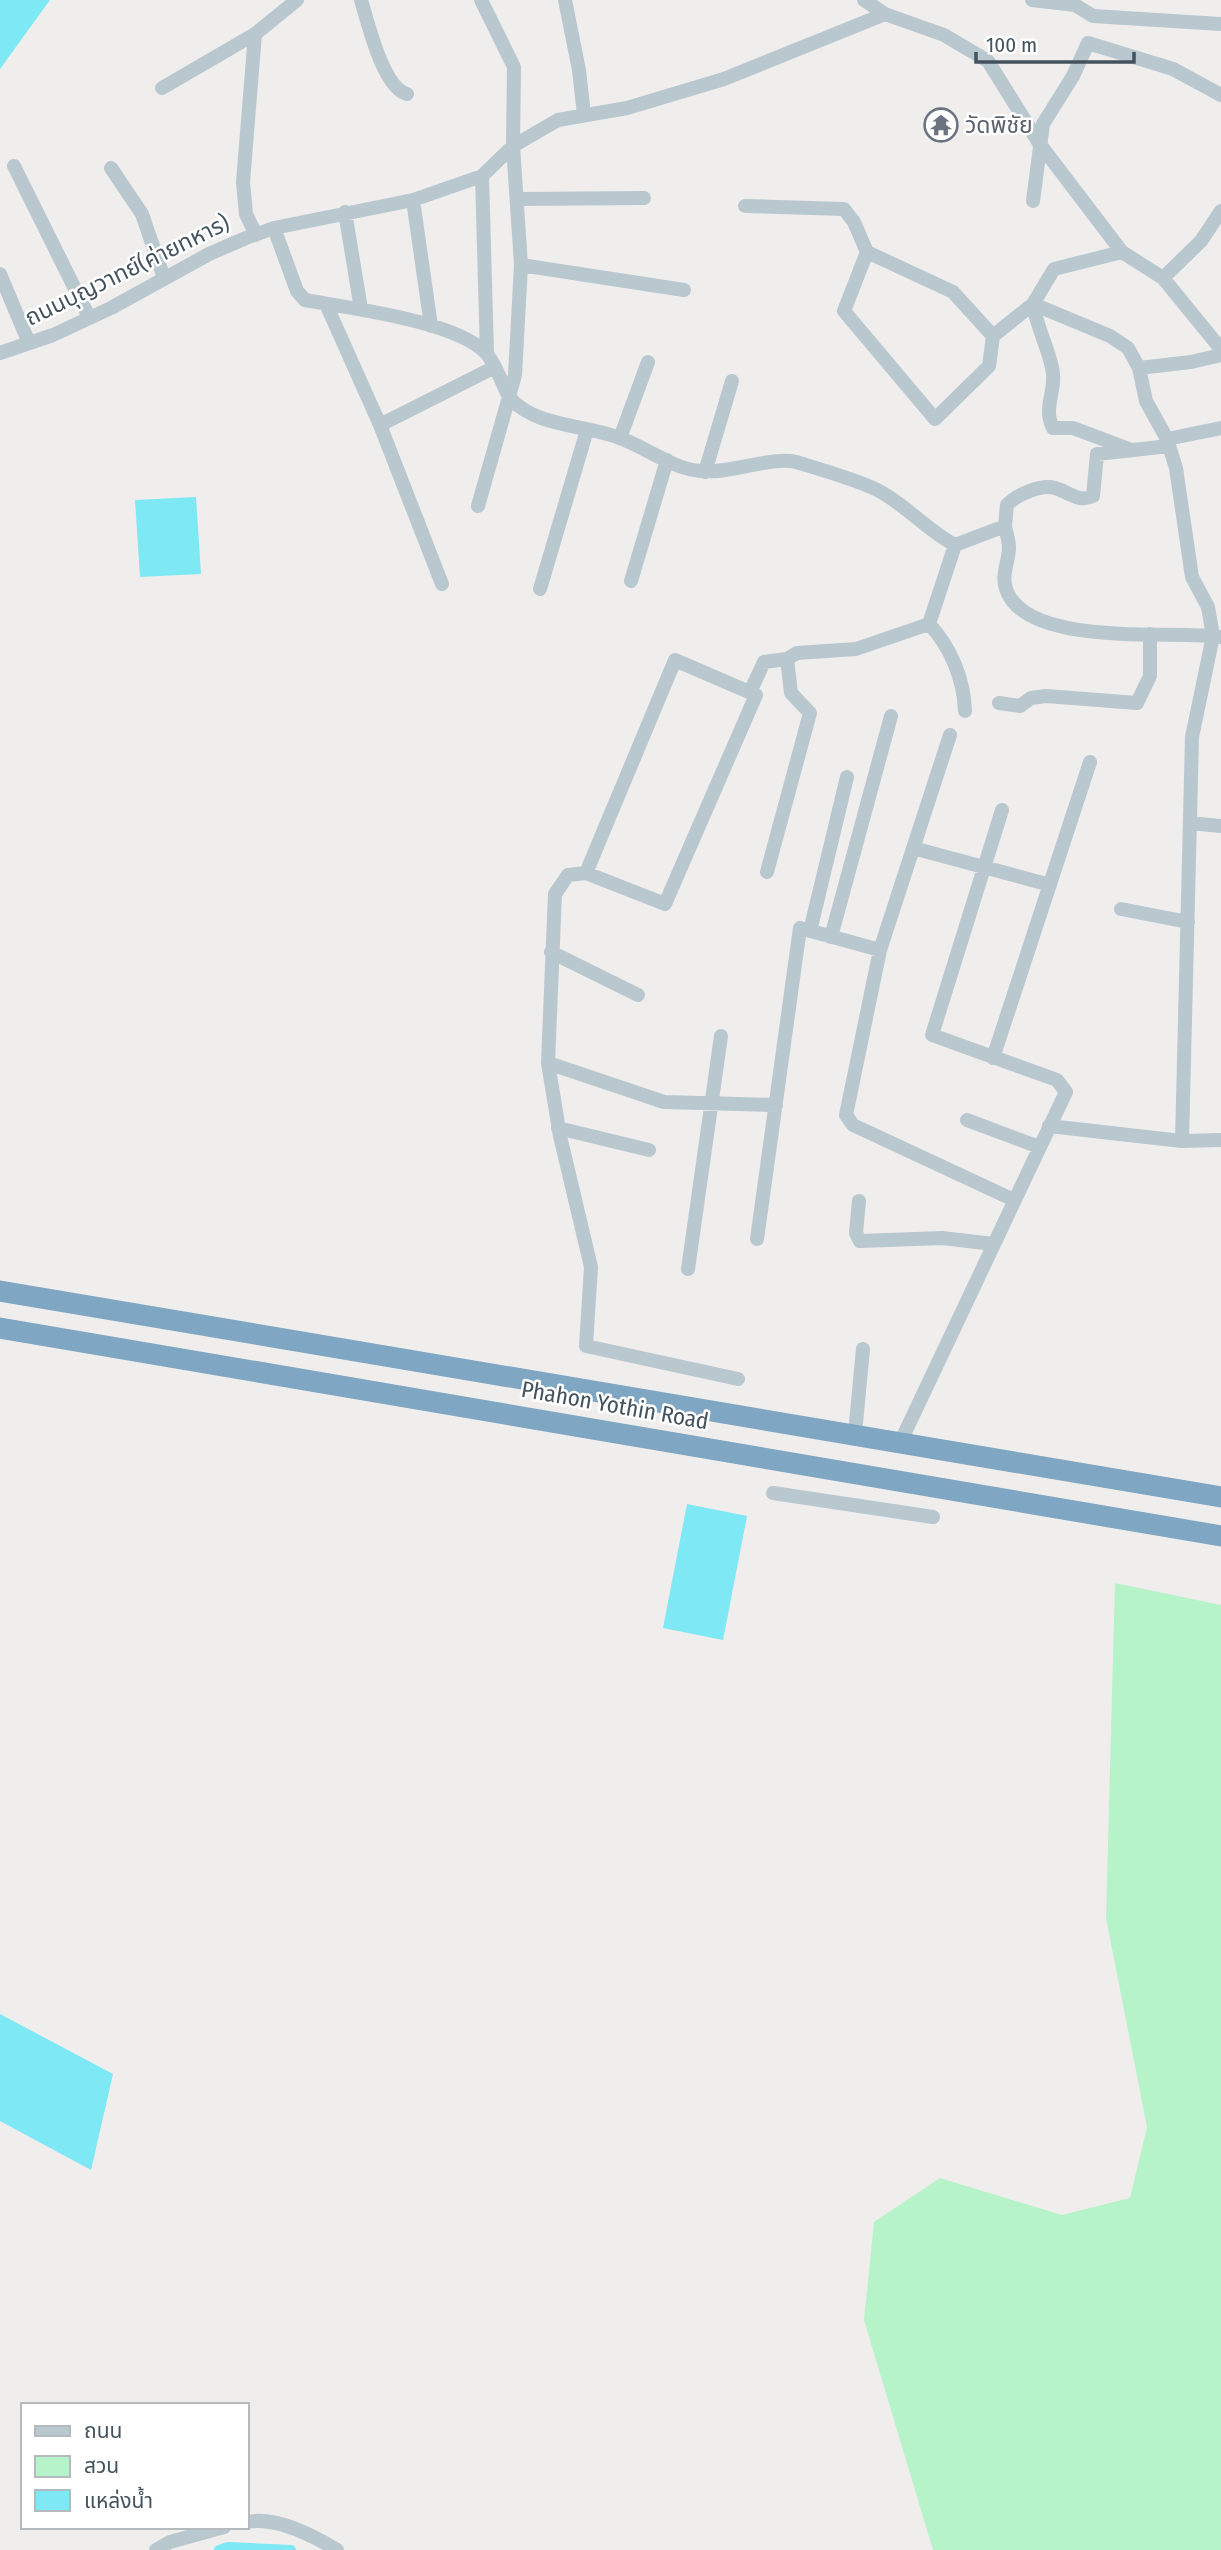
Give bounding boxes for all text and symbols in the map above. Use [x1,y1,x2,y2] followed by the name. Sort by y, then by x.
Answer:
[976,21,1134,65] scale bar
[986,32,1037,58] text: 100 m
[922,106,960,144] temple icon: วัดพิชัย
[965,111,1033,139] place label: วัดพิชัย
[20,208,234,332] street label: ถนนบุญวาทย์(ค่ายทหาร)
[519,1375,711,1435] street label: Phahon Yothin Road
[21,2403,248,2529] legend
[84,2418,122,2444] text: ถนน
[84,2453,119,2479] text: สวน
[84,2486,153,2514] text: แหล่งน้ำ

